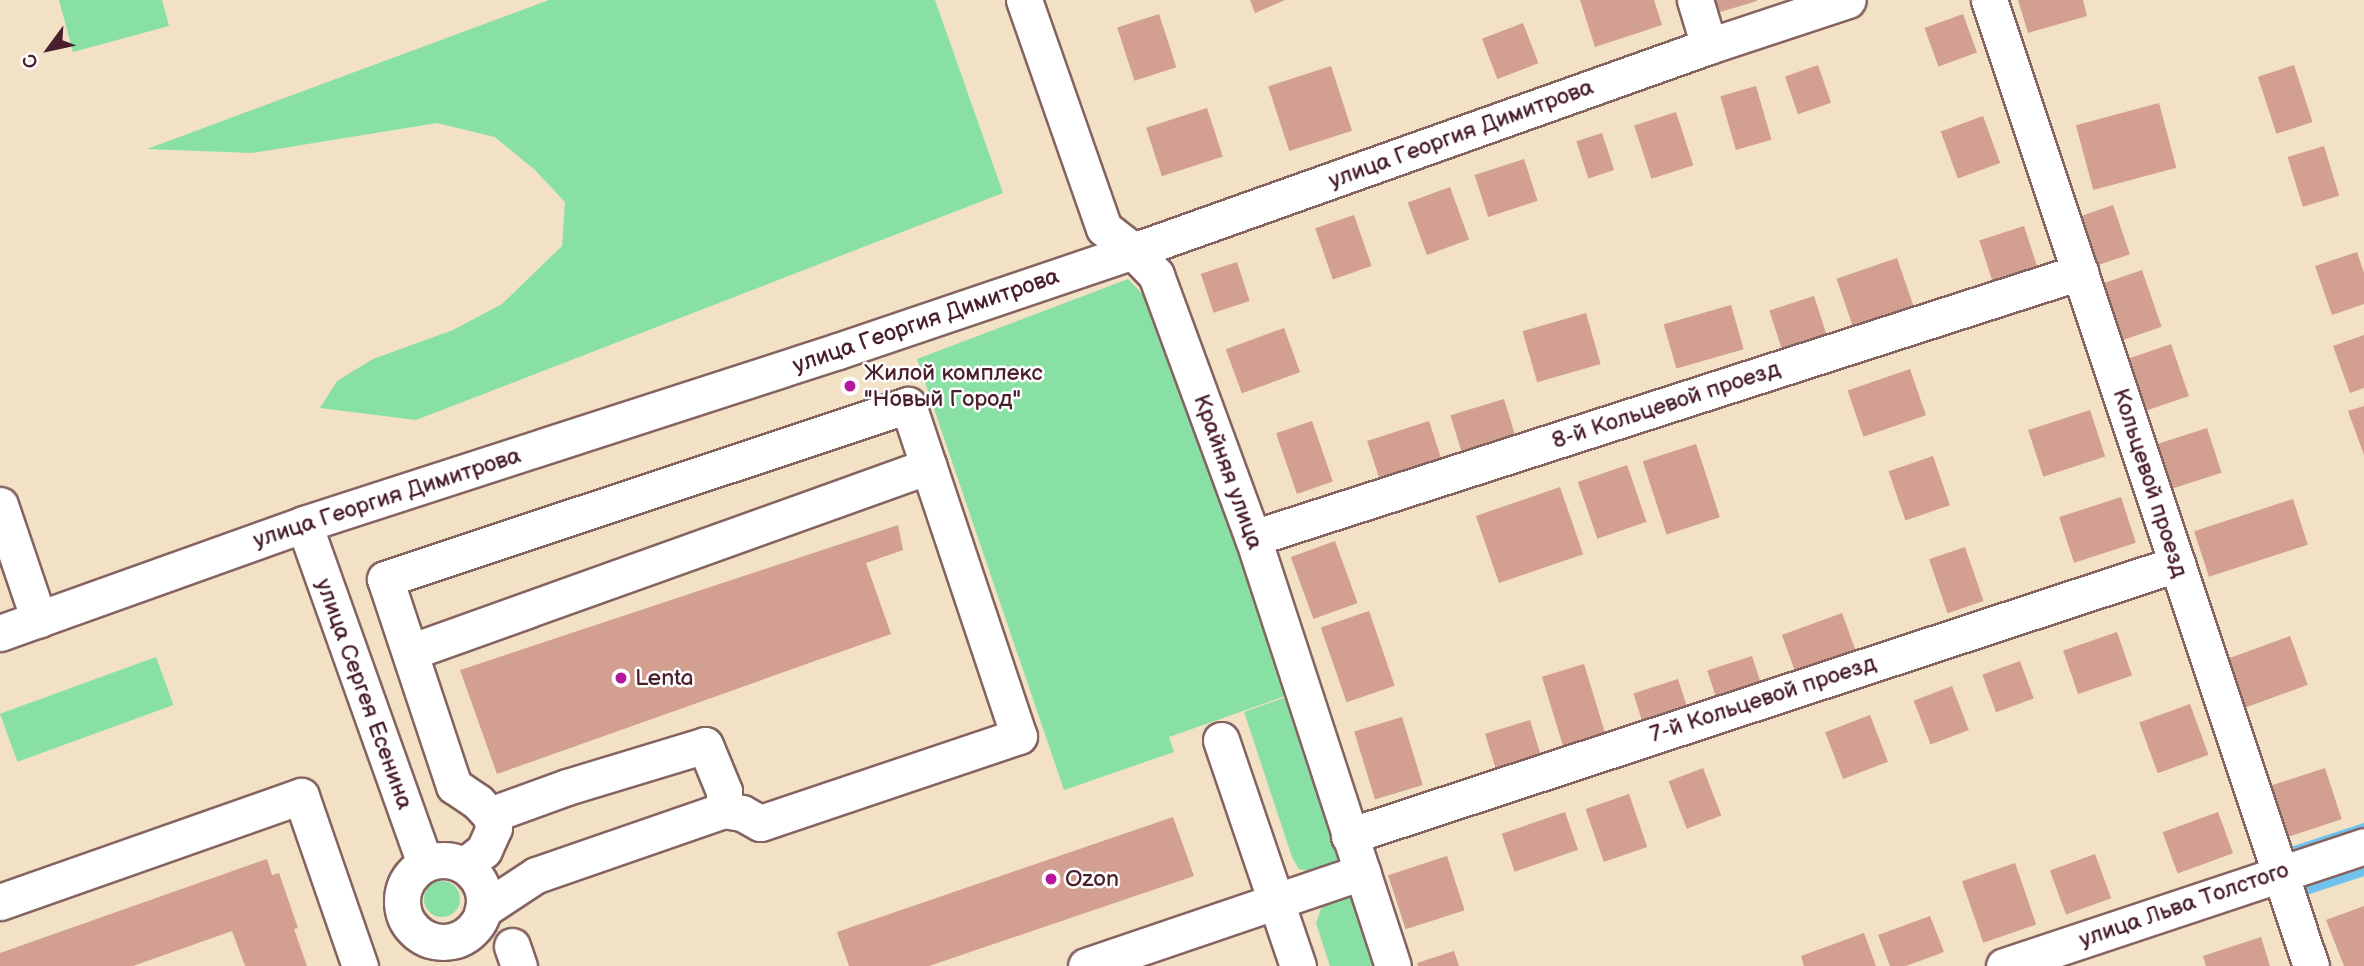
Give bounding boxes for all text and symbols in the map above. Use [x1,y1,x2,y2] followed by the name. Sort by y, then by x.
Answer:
[14,14,84,84] north arrow
[18,49,44,73] text: С
[1325,73,1597,195] street label: улица Георгия Димитрова
[789,262,1063,380] street label: улица Георгия Димитрова
[1549,355,1783,455] street label: 8-й Кольцевой проезд
[864,359,1043,413] place label: Жилой комплекс "Новый Город"
[842,378,858,394] marker: Жилой комплекс "Новый Город"
[2106,385,2194,581] street label: Кольцевой проезд
[1187,391,1269,553] street label: Крайняя улица
[250,442,524,554] street label: улица Георгия Димитрова
[309,575,419,813] street label: улица Сергея Есенина
[1647,649,1879,749] street label: 7-й Кольцевой проезд
[635,664,694,692] place label: Lenta
[613,670,629,686] marker: Lenta
[2076,856,2292,954] street label: улица Льва Толстого
[1065,865,1119,893] place label: Ozon
[1043,871,1059,887] marker: Ozon

